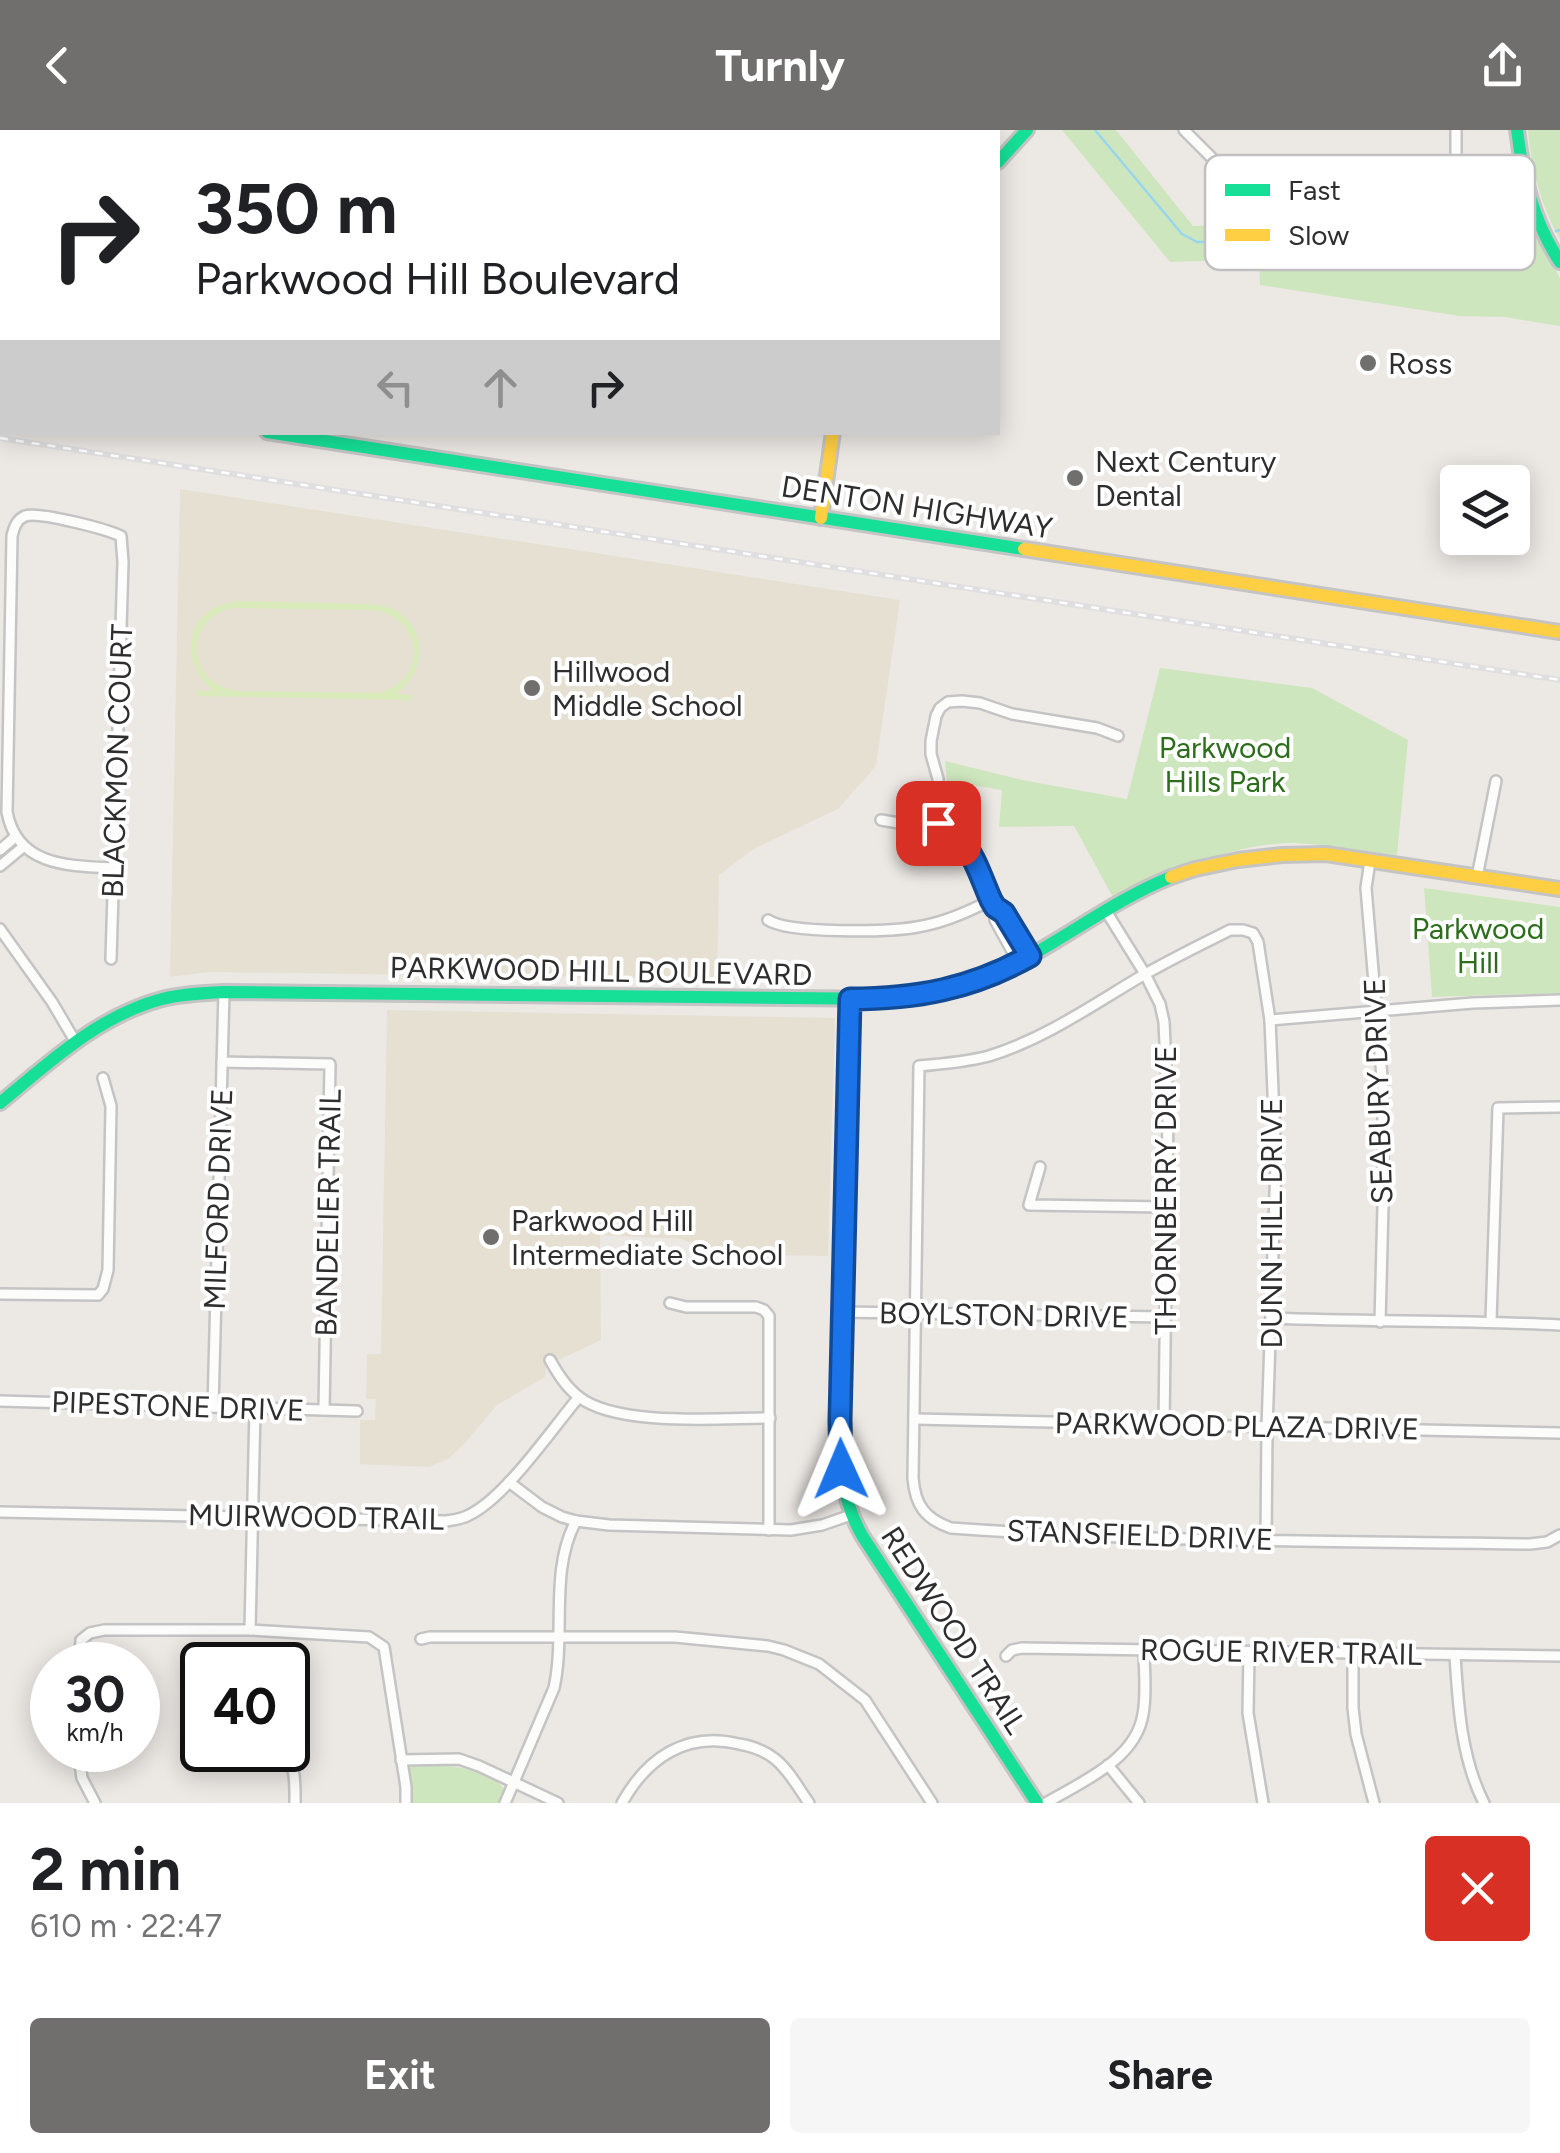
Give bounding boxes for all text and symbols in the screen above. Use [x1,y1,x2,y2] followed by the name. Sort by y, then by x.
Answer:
[30,38,85,93] icon: back
[715,38,845,92] text: Turnly
[1475,38,1530,93] icon: share
[1205,155,1535,270] legend
[195,166,398,251] text: 350 m
[30,170,160,300] icon: right
[1288,173,1341,207] text: Fast
[1288,218,1349,252] text: Slow
[195,251,680,305] text: Parkwood Hill Boulevard
[1388,345,1452,382] place label: Ross
[1357,352,1379,374] marker: Ross
[368,360,423,415] icon: left
[473,360,528,415] icon: ahead
[578,360,633,415] icon: right
[1095,443,1276,514] place label: Next Century Dental
[1440,465,1530,555] map controls
[1440,465,1530,555] button: layers
[779,467,1055,547] street label: DENTON HIGHWAY
[1064,467,1086,489] marker: Next Century Dental
[94,623,140,899] street label: BLACKMON COURT
[552,653,743,724] place label: Hillwood Middle School
[521,677,543,699] marker: Hillwood Middle School
[1159,729,1291,800] park label: Parkwood Hills Park
[896,781,981,866] pin
[911,796,966,851] icon: arrive
[1412,910,1544,981] park label: Parkwood Hill
[389,949,813,993] street label: PARKWOOD HILL BOULEVARD
[1356,977,1400,1205] street label: SEABURY DRIVE
[1147,1045,1184,1335] street label: THORNBERRY DRIVE
[196,1088,240,1310] street label: MILFORD DRIVE
[307,1089,349,1337] street label: BANDELIER TRAIL
[1253,1097,1290,1349] street label: DUNN HILL DRIVE
[511,1202,783,1273] place label: Parkwood Hill Intermediate School
[480,1226,502,1248] marker: Parkwood Hill Intermediate School
[879,1294,1129,1336] street label: BOYLSTON DRIVE
[51,1383,305,1429] street label: PIPESTONE DRIVE
[1054,1404,1420,1448] street label: PARKWOOD PLAZA DRIVE
[789,1417,893,1521] position arrow
[188,1496,445,1538] street label: MUIRWOOD TRAIL
[1006,1512,1274,1558] street label: STANSFIELD DRIVE
[873,1519,1035,1741] street label: REDWOOD TRAIL
[1140,1631,1423,1673] street label: ROGUE RIVER TRAIL
[180,1642,310,1772] speed limit sign: 40
[65,1664,125,1725] text: 30
[66,1717,124,1747] text: km/h
[30,1833,181,1905] text: 2 min
[1425,1836,1530,1941] button: close
[30,1907,222,1945] text: 610 m · 22:47
[30,2018,770,2133] button: Exit
[790,2018,1530,2133] button: Share

